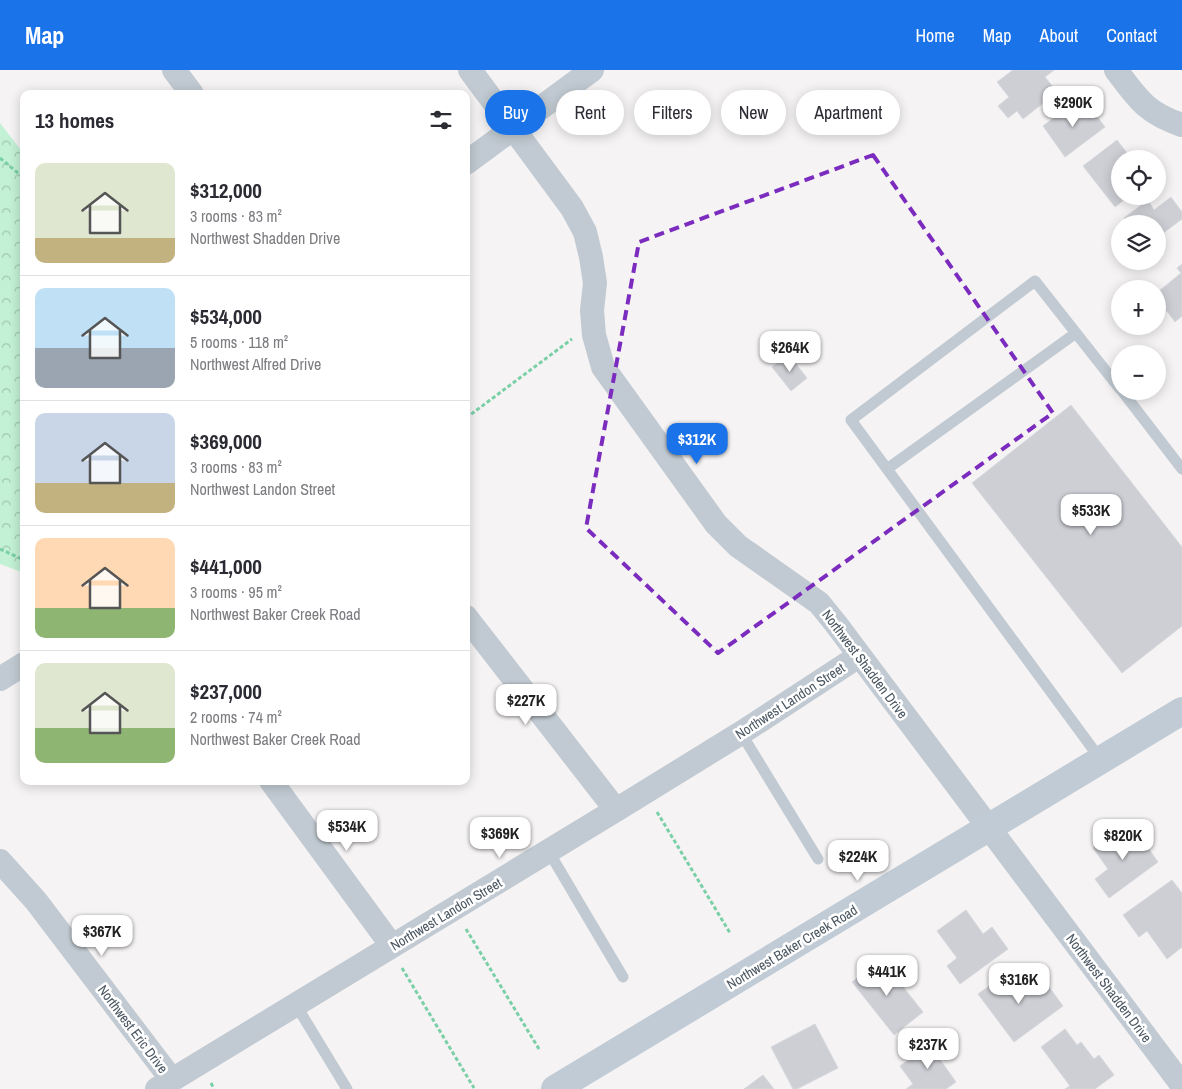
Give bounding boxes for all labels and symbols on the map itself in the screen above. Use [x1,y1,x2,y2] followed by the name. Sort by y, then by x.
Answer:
[1038,85,1108,128] pin: $290K
[755,330,825,373] pin: $264K
[662,422,732,465] pin: $312K
[1056,494,1126,536] pin: $533K
[818,606,912,722] street label: Northwest Shadden Drive
[732,659,848,743] street label: Northwest Landon Street
[491,684,561,726] pin: $227K
[312,810,382,852] pin: $534K
[465,816,535,859] pin: $369K
[1088,818,1158,861] pin: $820K
[823,840,893,882] pin: $224K
[387,874,505,954] street label: Northwest Landon Street
[723,901,861,993] street label: Northwest Baker Creek Road
[67,914,137,957] pin: $367K
[1062,930,1156,1046] street label: Northwest Shadden Drive
[852,954,922,997] pin: $441K
[984,962,1054,1005] pin: $316K
[94,981,172,1077] street label: Northwest Eric Drive
[893,1028,963,1070] pin: $237K

